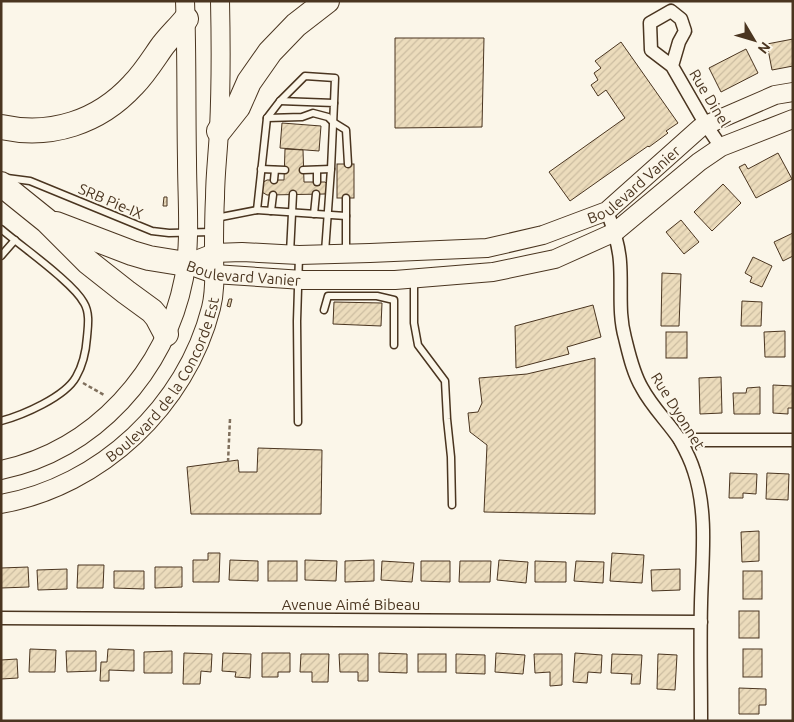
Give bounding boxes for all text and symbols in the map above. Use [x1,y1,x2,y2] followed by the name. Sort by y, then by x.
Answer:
[729,15,779,65] north arrow
[755,39,774,57] text: N
[686,66,734,130] street label: Rue Dinel
[585,142,683,226] street label: Boulevard Vanier
[76,180,146,222] street label: SRB Pie-IX
[184,256,302,288] street label: Boulevard Vanier
[102,296,222,465] street label: Boulevard de la Concorde Est
[648,369,708,453] street label: Rue Dyonnet
[282,596,420,613] street label: Avenue Aimé Bibeau

